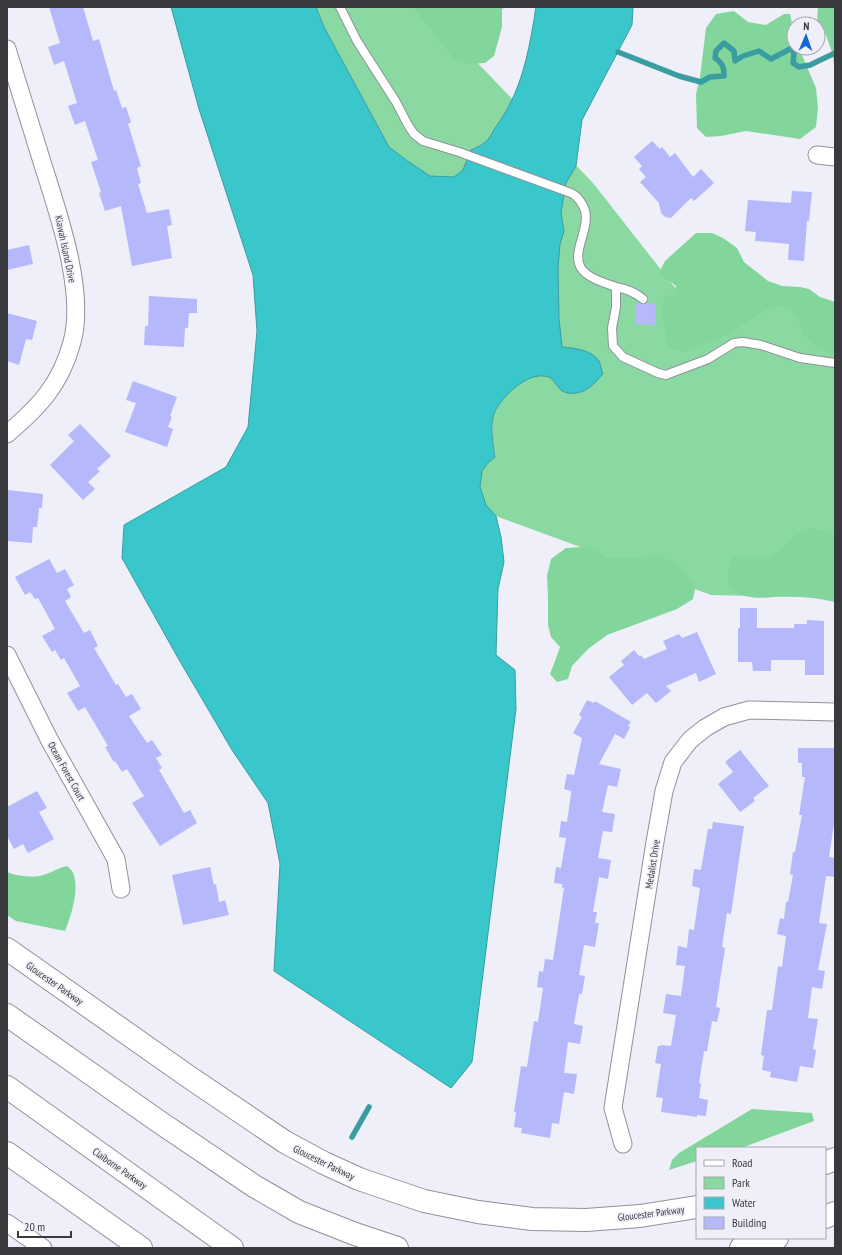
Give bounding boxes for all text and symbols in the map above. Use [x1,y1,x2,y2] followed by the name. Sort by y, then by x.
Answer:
[786,16,826,56] north arrow
[803,19,810,33] text: N
[52,214,79,284] street label: Kiawah Island Drive
[45,739,88,803] street label: Ocean Forest Court
[642,838,663,890] street label: Medalist Drive
[24,959,86,1008] street label: Gloucester Parkway
[291,1142,357,1183] street label: Gloucester Parkway
[90,1145,150,1192] street label: Claiborne Parkway
[696,1147,826,1239] legend
[732,1155,752,1170] text: Road
[732,1175,750,1190] text: Park
[732,1195,757,1210] text: Water
[617,1203,685,1224] street label: Gloucester Parkway
[18,1213,71,1239] scale bar
[732,1215,767,1230] text: Building
[24,1219,45,1234] text: 20 m

